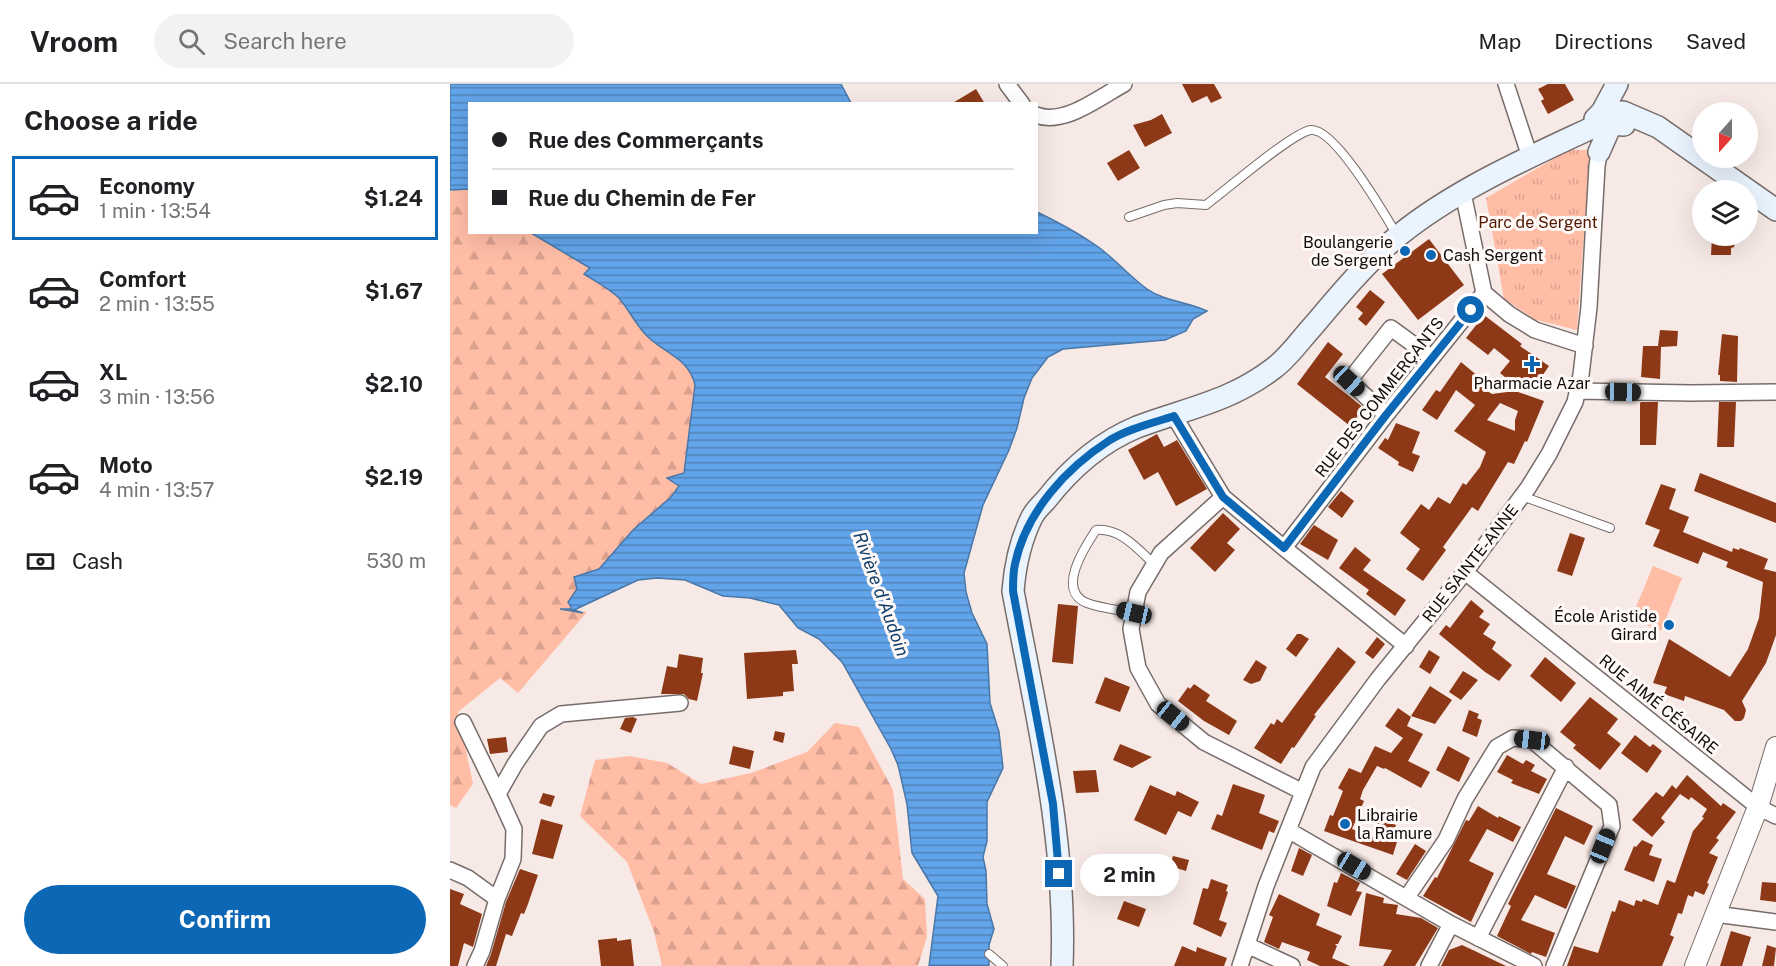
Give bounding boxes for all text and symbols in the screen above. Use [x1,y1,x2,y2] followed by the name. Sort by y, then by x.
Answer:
[154,14,574,68] search box
[30,25,118,58] text: Vroom
[175,25,208,58] icon: search
[223,28,347,54] text: Search here
[1479,29,1521,54] text: Map
[1554,29,1653,54] text: Directions
[1686,29,1746,54] text: Saved
[1692,102,1758,168] north arrow
[1692,102,1758,246] map controls
[24,104,198,136] text: Choose a ride
[528,127,764,153] text: Rue des Commerçants
[27,171,81,225] icon: car
[99,173,195,199] text: Economy
[1692,180,1758,246] button: layers
[364,185,423,211] text: $1.24
[528,185,756,211] text: Rue du Chemin de Fer
[99,199,211,223] text: 1 min · 13:54
[1478,213,1598,232] park label: Parc de Sergent
[1303,233,1393,270] place label: Boulangerie de Sergent
[1398,244,1412,258] marker: Boulangerie de Sergent
[1443,246,1544,265] place label: Cash Sergent
[1424,248,1438,262] marker: Cash Sergent
[27,264,81,318] icon: car
[99,266,186,292] text: Comfort
[365,278,423,304] text: $1.67
[99,292,215,316] text: 2 min · 13:55
[1457,296,1484,323] route start
[1311,314,1448,481] street label: RUE DES COMMERÇANTS
[27,357,81,411] icon: car
[1525,357,1539,371] marker: Pharmacie Azar
[99,359,127,385] text: XL
[1330,362,1368,400] car
[365,371,423,397] text: $2.10
[1474,374,1590,393] place label: Pharmacie Azar
[1605,383,1641,401] car
[99,385,215,409] text: 3 min · 13:56
[27,450,81,504] icon: car
[99,452,153,478] text: Moto
[364,464,423,490] text: $2.19
[99,478,215,502] text: 4 min · 13:57
[1419,501,1522,626] street label: RUE SAINTE-ANNE
[849,529,914,659] water label: Rivière d'Audoin
[24,545,57,578] icon: cash
[72,548,123,574] text: Cash
[366,549,426,573] text: 530 m
[1114,600,1154,626] car
[1554,606,1657,644] place label: École Aristide Girard
[1662,618,1676,632] marker: École Aristide Girard
[1595,650,1723,758] street label: RUE AIMÉ CÉSAIRE
[1153,698,1193,734] car
[1513,729,1551,751] car
[1357,806,1432,843] place label: Librairie la Ramure
[1338,817,1352,831] marker: Librairie la Ramure
[1588,826,1618,866] car
[1334,849,1374,883] car
[1080,853,1179,895] callout: 2 min
[1045,860,1072,887] route end
[1103,863,1156,887] text: 2 min
[24,885,426,954] button: Confirm

